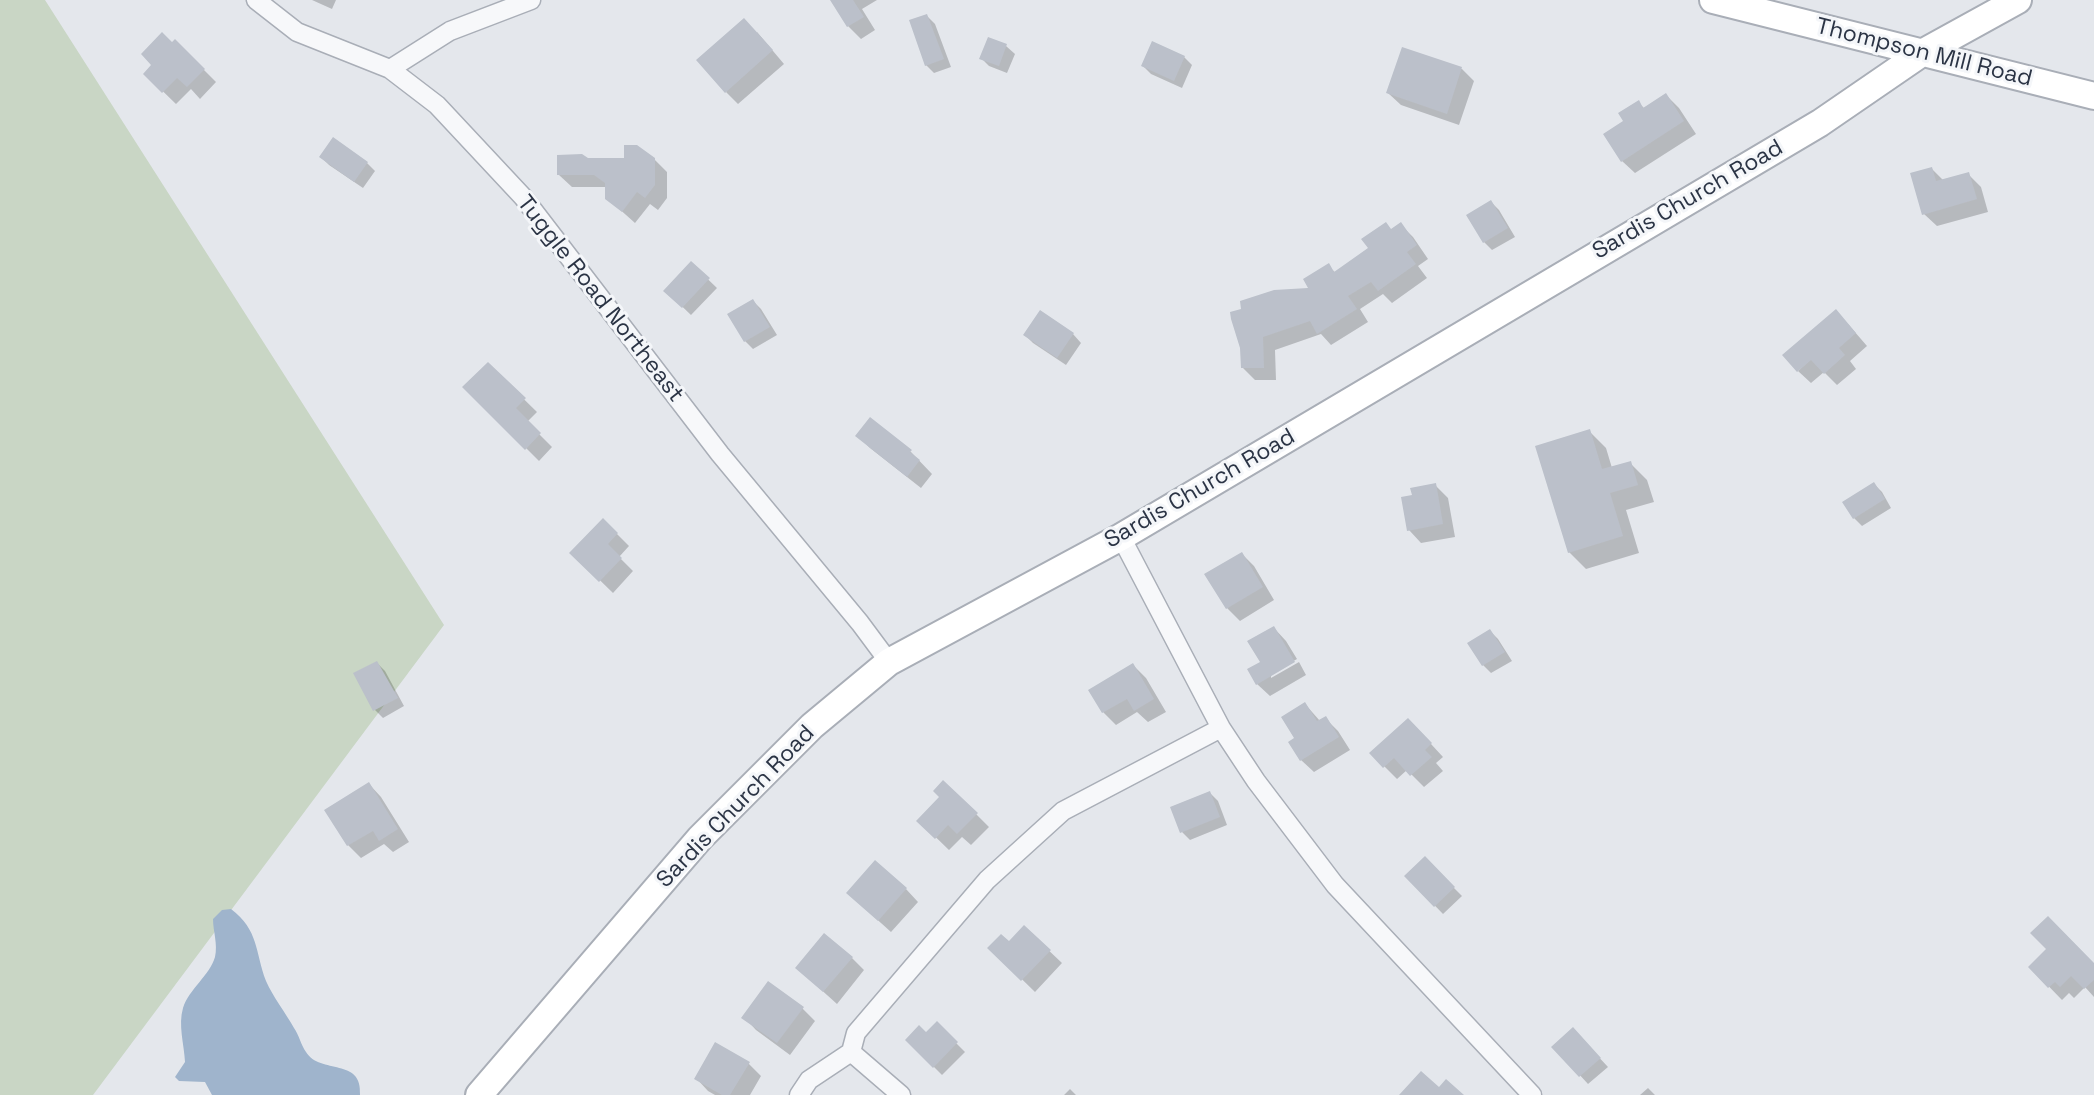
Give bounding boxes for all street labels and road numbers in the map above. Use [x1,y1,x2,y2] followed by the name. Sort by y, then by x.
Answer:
[1813,13,2035,93] street label: Thompson Mill Road
[1588,134,1788,266] street label: Sardis Church Road
[511,190,689,408] street label: Tuggle Road Northeast
[1100,423,1300,555] street label: Sardis Church Road
[651,720,821,894] street label: Sardis Church Road

